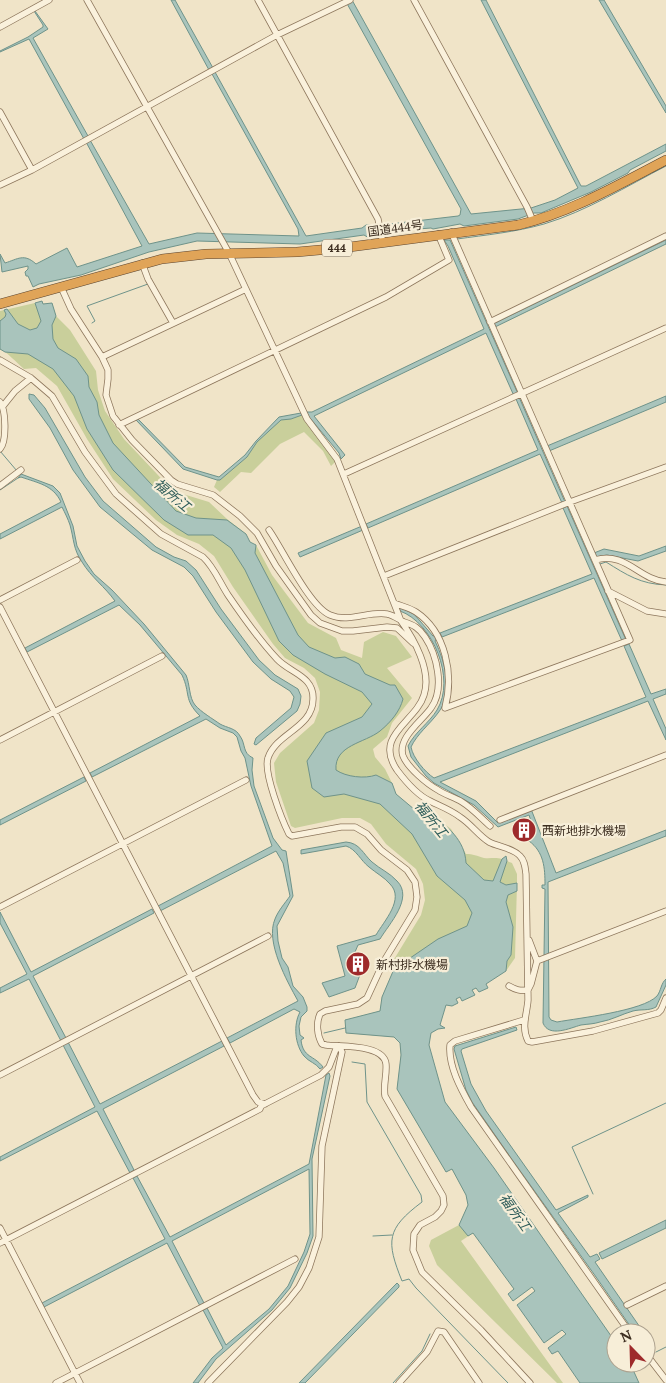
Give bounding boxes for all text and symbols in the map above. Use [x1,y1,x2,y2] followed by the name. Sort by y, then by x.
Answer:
[366,217,424,239] street label: 国道444号
[322,240,352,256] road number: 444
[150,475,195,517] water label: 福所江
[411,797,452,843] water label: 福所江
[511,817,537,843] building icon: 西新地排水機場
[542,823,626,838] place label: 西新地排水機場
[345,951,371,977] building icon: 新村排水機場
[376,957,448,972] place label: 新村排水機場
[496,1190,536,1236] water label: 福所江
[606,1323,656,1373] north arrow
[617,1326,635,1346] text: N

